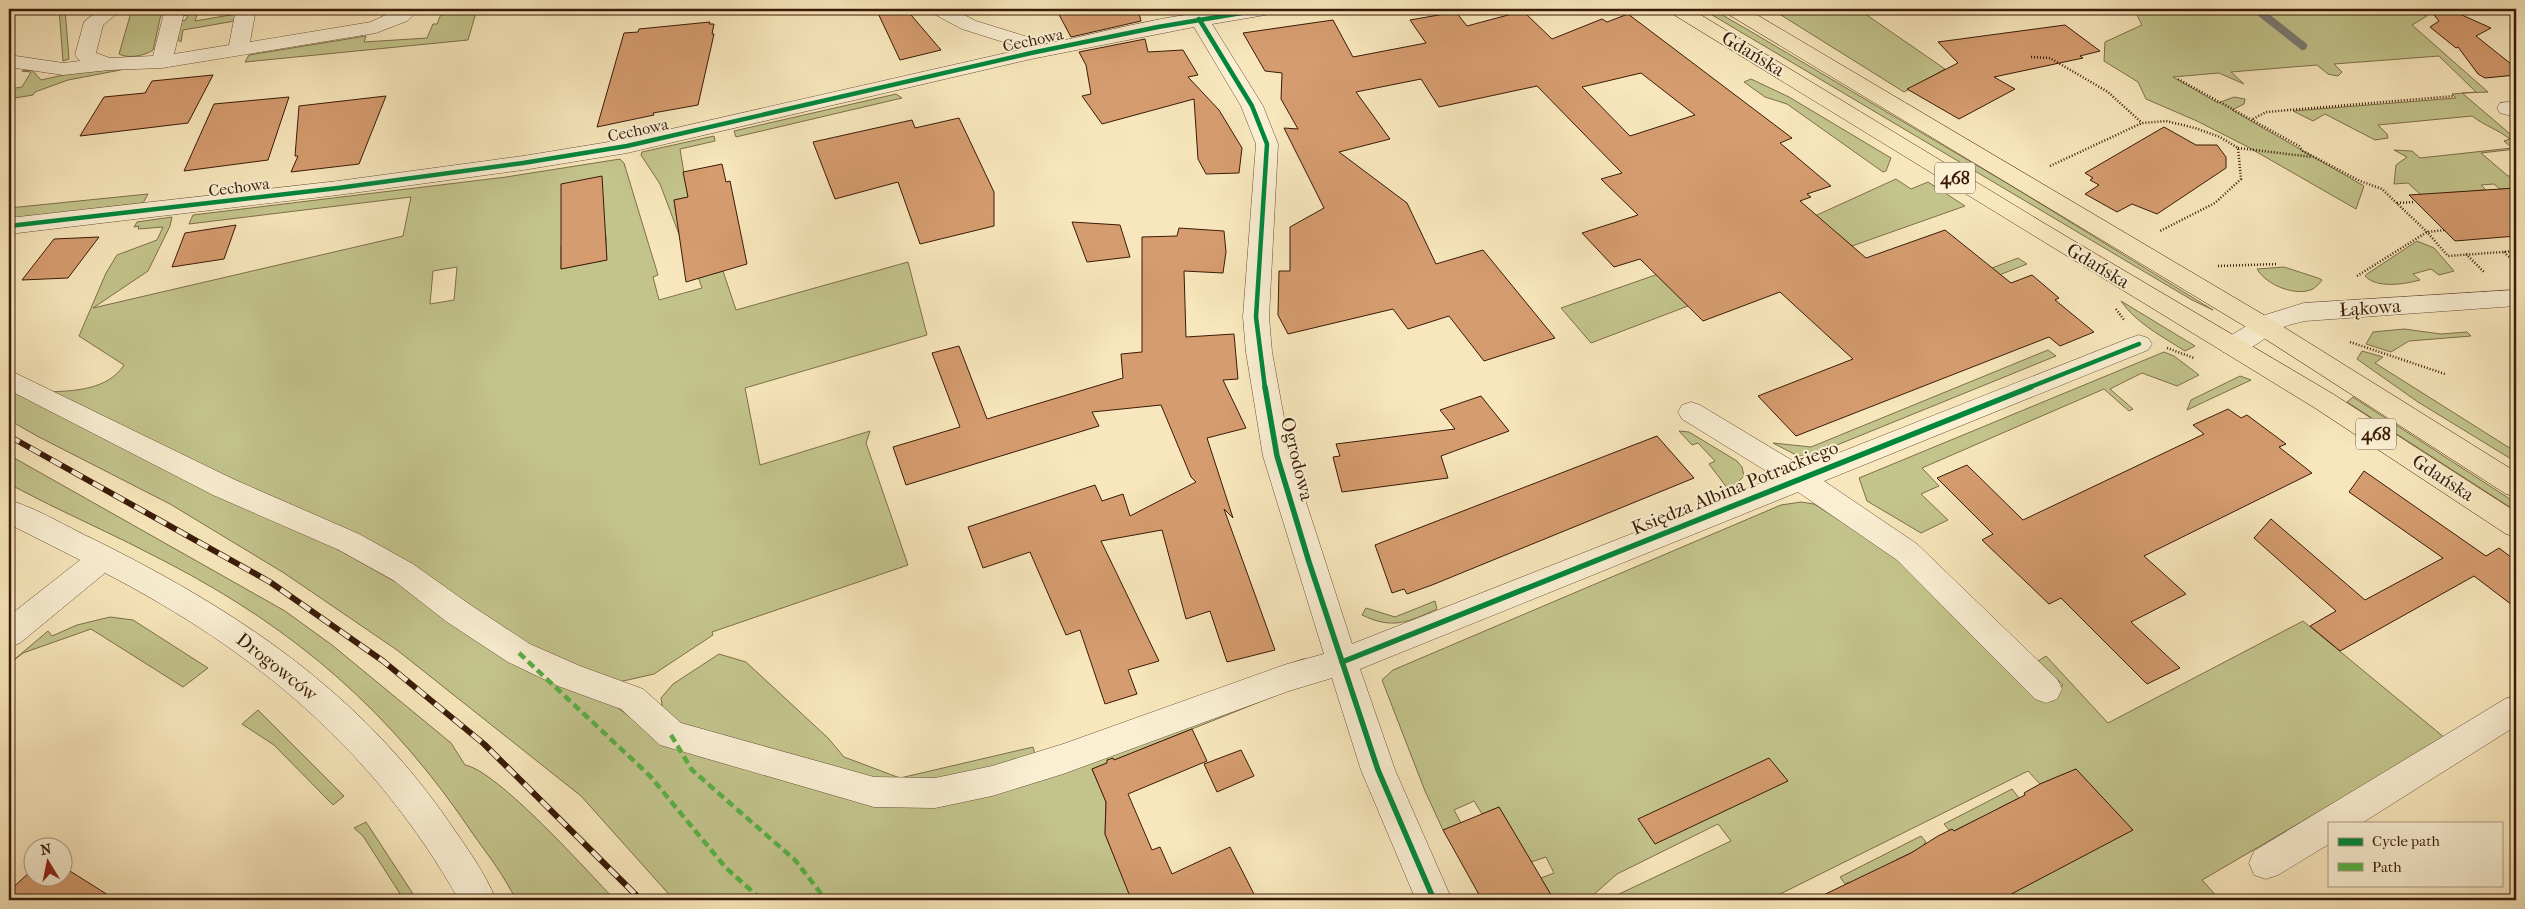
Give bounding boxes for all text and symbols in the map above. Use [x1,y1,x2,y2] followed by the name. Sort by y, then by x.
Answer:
[1001,24,1066,56] street label: Cechowa
[1718,27,1788,81] street label: Gdańska
[606,114,671,146] street label: Cechowa
[1935,162,1975,194] road number: 468
[207,174,271,200] street label: Cechowa
[2063,239,2133,293] street label: Gdańska
[2338,295,2402,321] street label: Łąkowa
[1276,415,1318,503] street label: Ogrodowa
[2356,418,2396,449] road number: 468
[1628,436,1842,540] street label: Księdza Albina Potrackiego
[2408,450,2478,506] street label: Gdańska
[232,628,323,706] street label: Drogowców
[2328,822,2502,886] legend
[2372,832,2440,850] text: Cycle path
[22,836,72,886] north arrow
[39,840,53,859] text: N
[2372,858,2402,876] text: Path

